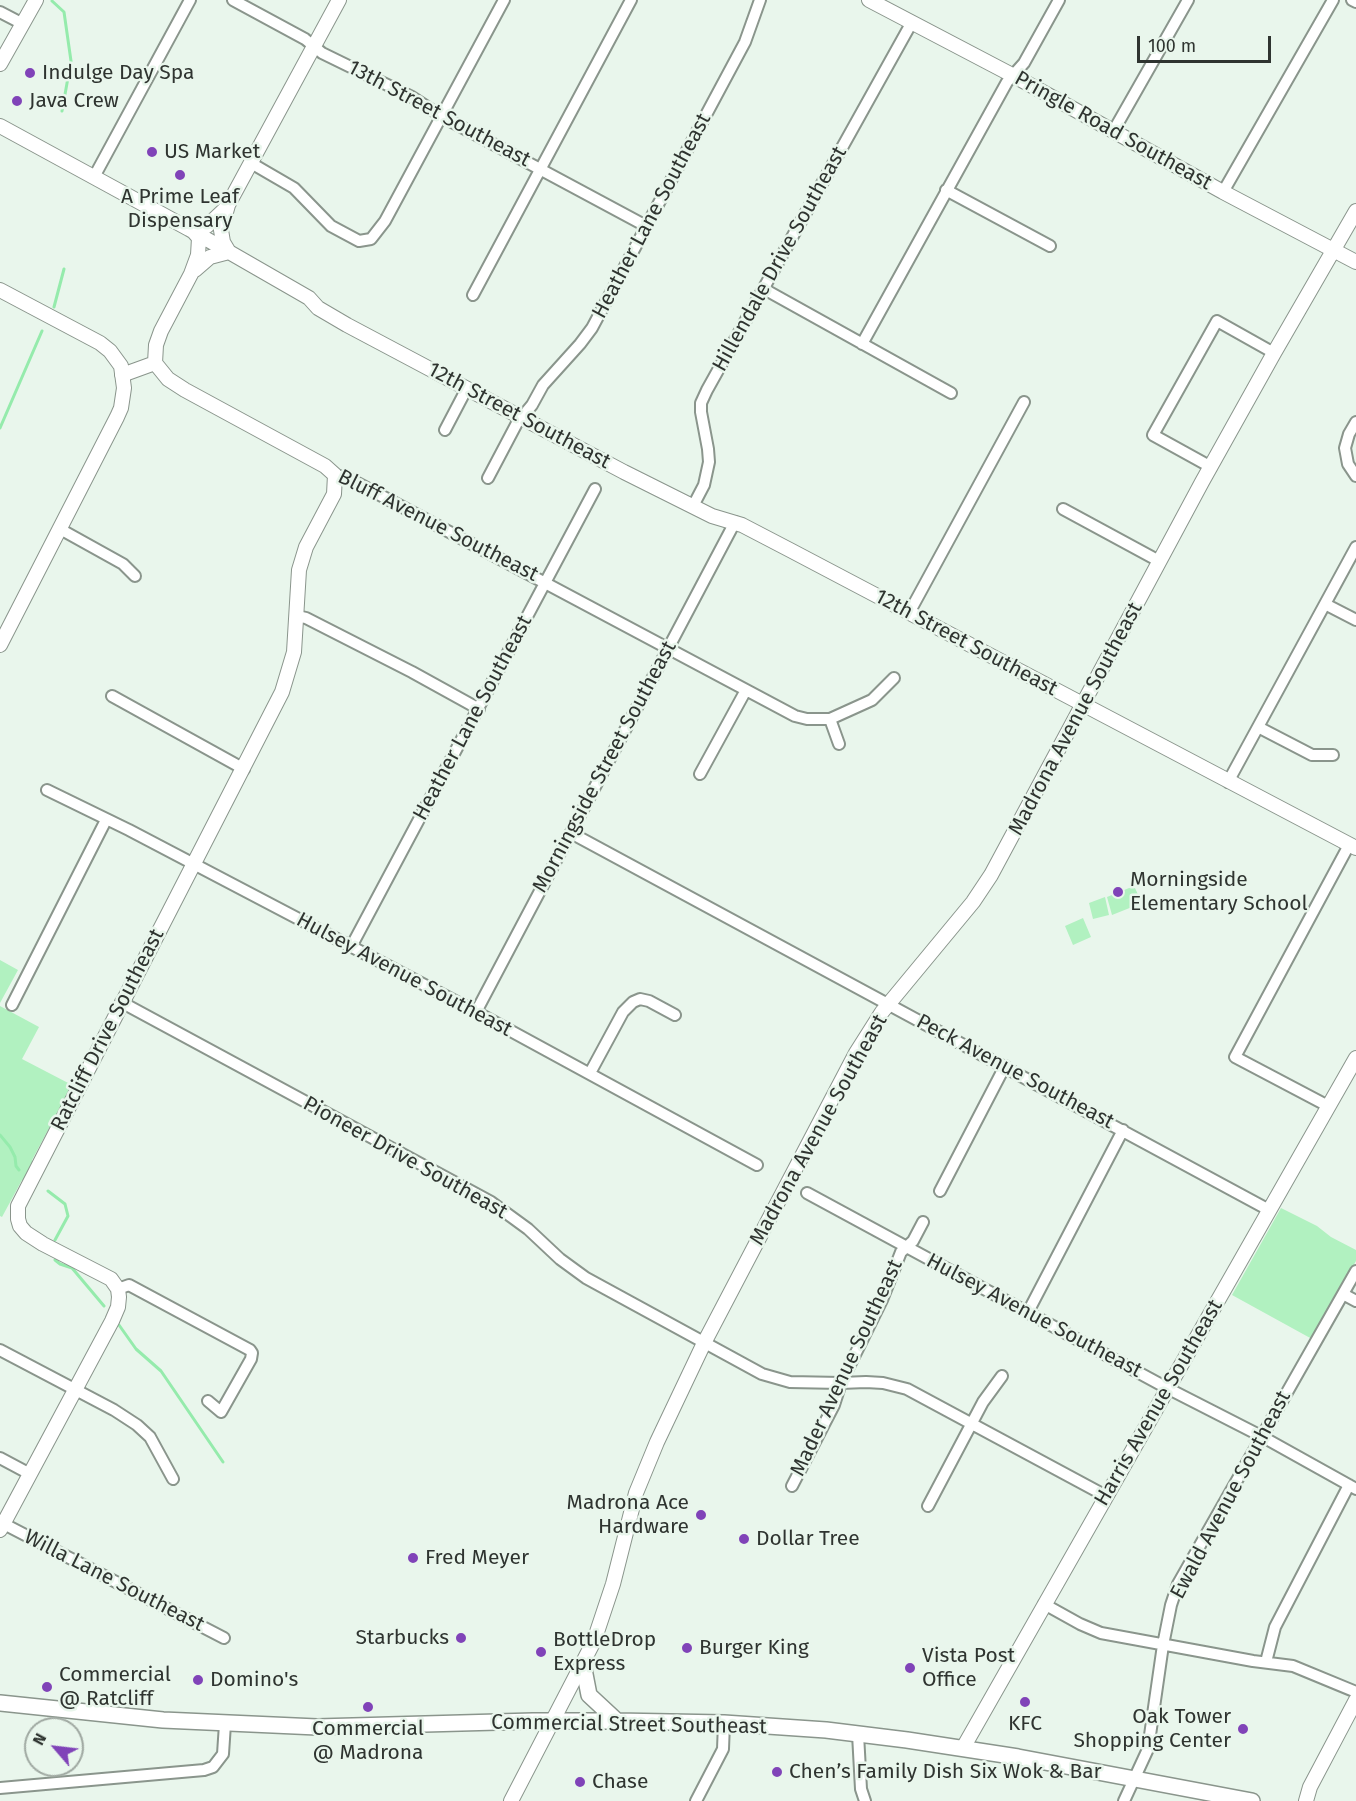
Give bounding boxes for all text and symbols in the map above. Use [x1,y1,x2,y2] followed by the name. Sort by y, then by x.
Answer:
[1140,24,1274,62] scale bar
[1148,35,1196,57] text: 100 m
[343,55,535,173] street label: 13th Street Southeast
[42,60,194,86] place label: Indulge Day Spa
[23,66,37,80] marker: Indulge Day Spa
[1010,66,1216,196] street label: Pringle Road Southeast
[29,88,119,114] place label: Java Crew
[10,94,24,108] marker: Java Crew
[587,109,717,323] street label: Heather Lane Southeast
[164,139,260,165] place label: US Market
[708,142,852,376] street label: Hillendale Drive Southeast
[145,145,159,159] marker: US Market
[173,168,187,182] marker: A Prime Leaf Dispensary
[121,184,239,234] place label: A Prime Leaf Dispensary
[423,357,615,475] street label: 12th Street Southeast
[334,464,542,588] street label: Bluff Avenue Southeast
[870,584,1062,702] street label: 12th Street Southeast
[1004,598,1148,840] street label: Madrona Avenue Southeast
[408,611,538,825] street label: Heather Lane Southeast
[528,637,682,897] street label: Morningside Street Southeast
[1130,867,1308,917] place label: Morningside Elementary School
[1111,885,1125,899] marker: Morningside Elementary School
[292,907,516,1043] street label: Hulsey Avenue Southeast
[46,925,170,1135] street label: Ratcliff Drive Southeast
[912,1009,1118,1135] street label: Peck Avenue Southeast
[745,1010,893,1250] street label: Madrona Avenue Southeast
[298,1091,512,1225] street label: Pioneer Drive Southeast
[922,1248,1146,1384] street label: Hulsey Avenue Southeast
[786,1256,908,1480] street label: Mader Avenue Southeast
[1090,1295,1228,1511] street label: Harris Avenue Southeast
[1165,1387,1297,1603] street label: Ewald Avenue Southeast
[567,1490,689,1540] place label: Madrona Ace Hardware
[694,1508,708,1522] marker: Madrona Ace Hardware
[20,1525,208,1637] street label: Willa Lane Southeast
[756,1526,860,1552] place label: Dollar Tree
[737,1532,751,1546] marker: Dollar Tree
[425,1545,529,1571] place label: Fred Meyer
[406,1551,420,1565] marker: Fred Meyer
[355,1625,449,1651] place label: Starbucks
[553,1627,656,1677] place label: BottleDrop Express
[454,1631,468,1645] marker: Starbucks
[699,1635,809,1661] place label: Burger King
[680,1641,694,1655] marker: Burger King
[922,1643,1015,1693] place label: Vista Post Office
[534,1645,548,1659] marker: BottleDrop Express
[903,1661,917,1675] marker: Vista Post Office
[59,1662,171,1712] place label: Commercial @ Ratcliff
[210,1667,298,1693] place label: Domino's
[191,1673,205,1687] marker: Domino's
[40,1680,54,1694] marker: Commercial @ Ratcliff
[1018,1695,1032,1709] marker: KFC
[361,1700,375,1714] marker: Commercial @ Madrona
[1073,1704,1231,1754] place label: Oak Tower Shopping Center
[491,1710,767,1740] street label: Commercial Street Southeast
[1008,1711,1042,1737] place label: KFC
[312,1716,424,1766] place label: Commercial @ Madrona
[24,1717,84,1777] north arrow
[1236,1722,1250,1736] marker: Oak Tower Shopping Center
[29,1730,50,1748] text: N
[789,1759,1102,1785] place label: Chen’s Family Dish Six Wok & Bar
[770,1765,784,1779] marker: Chen’s Family Dish Six Wok & Bar
[592,1769,648,1795] place label: Chase
[573,1775,587,1789] marker: Chase

